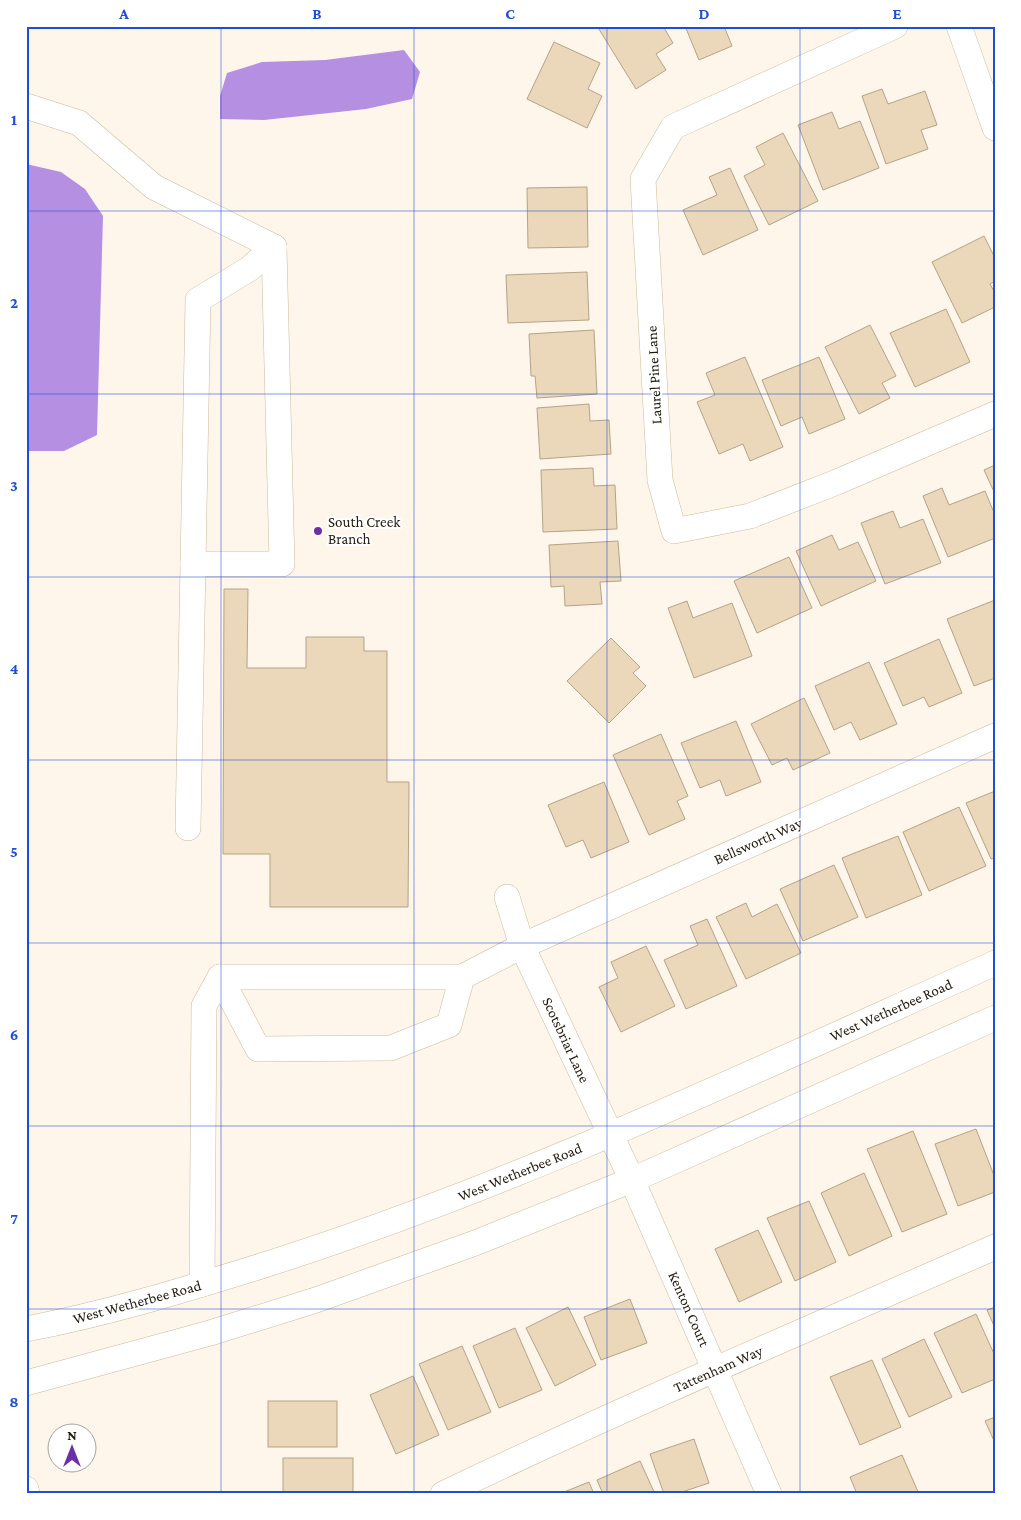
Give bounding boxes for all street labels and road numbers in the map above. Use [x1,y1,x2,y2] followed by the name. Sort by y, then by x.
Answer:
[643,325,665,425] street label: Laurel Pine Lane
[711,814,805,869] street label: Bellsworth Way
[827,976,955,1044] street label: West Wetherbee Road
[539,995,593,1086] street label: Scotsbriar Lane
[456,1140,584,1204] street label: West Wetherbee Road
[665,1269,713,1350] street label: Kenton Court
[71,1277,203,1327] street label: West Wetherbee Road
[671,1342,765,1397] street label: Tattenham Way

